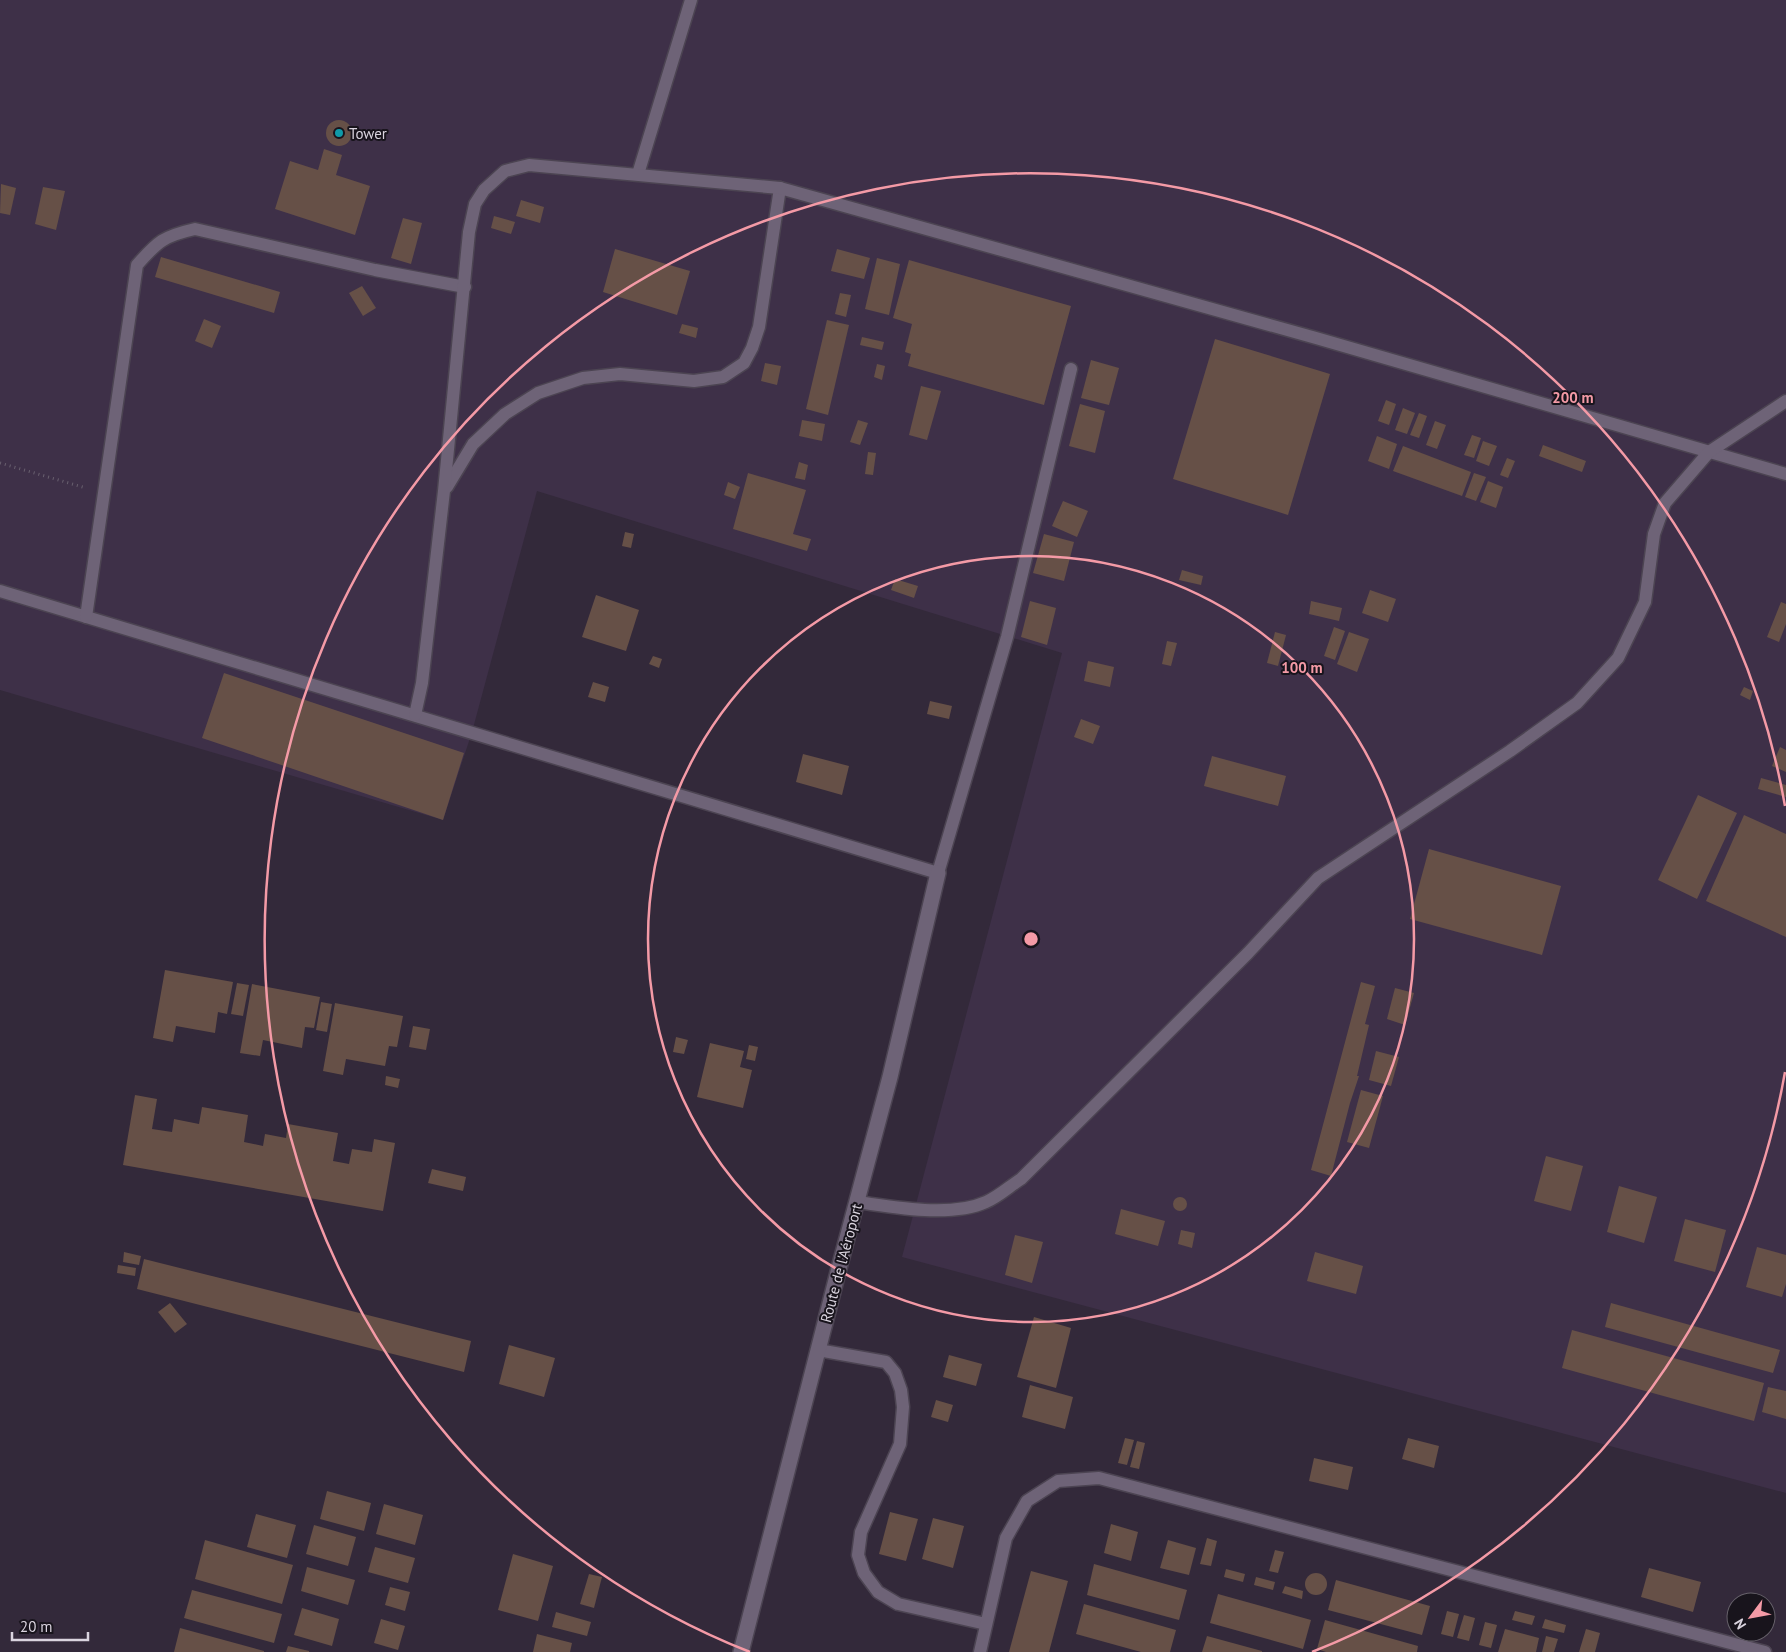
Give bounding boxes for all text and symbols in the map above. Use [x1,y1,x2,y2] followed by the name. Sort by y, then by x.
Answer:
[349,124,387,143] place label: Tower
[333,127,345,139] marker: Tower
[1552,388,1594,407] text: 200 m
[1281,658,1323,677] text: 100 m
[1022,930,1040,948] centre of rings
[816,1201,866,1325] street label: Route de l'Aéroport
[1726,1592,1776,1642] north arrow
[12,1610,89,1642] scale bar
[1730,1615,1750,1633] text: N
[20,1617,53,1636] text: 20 m

